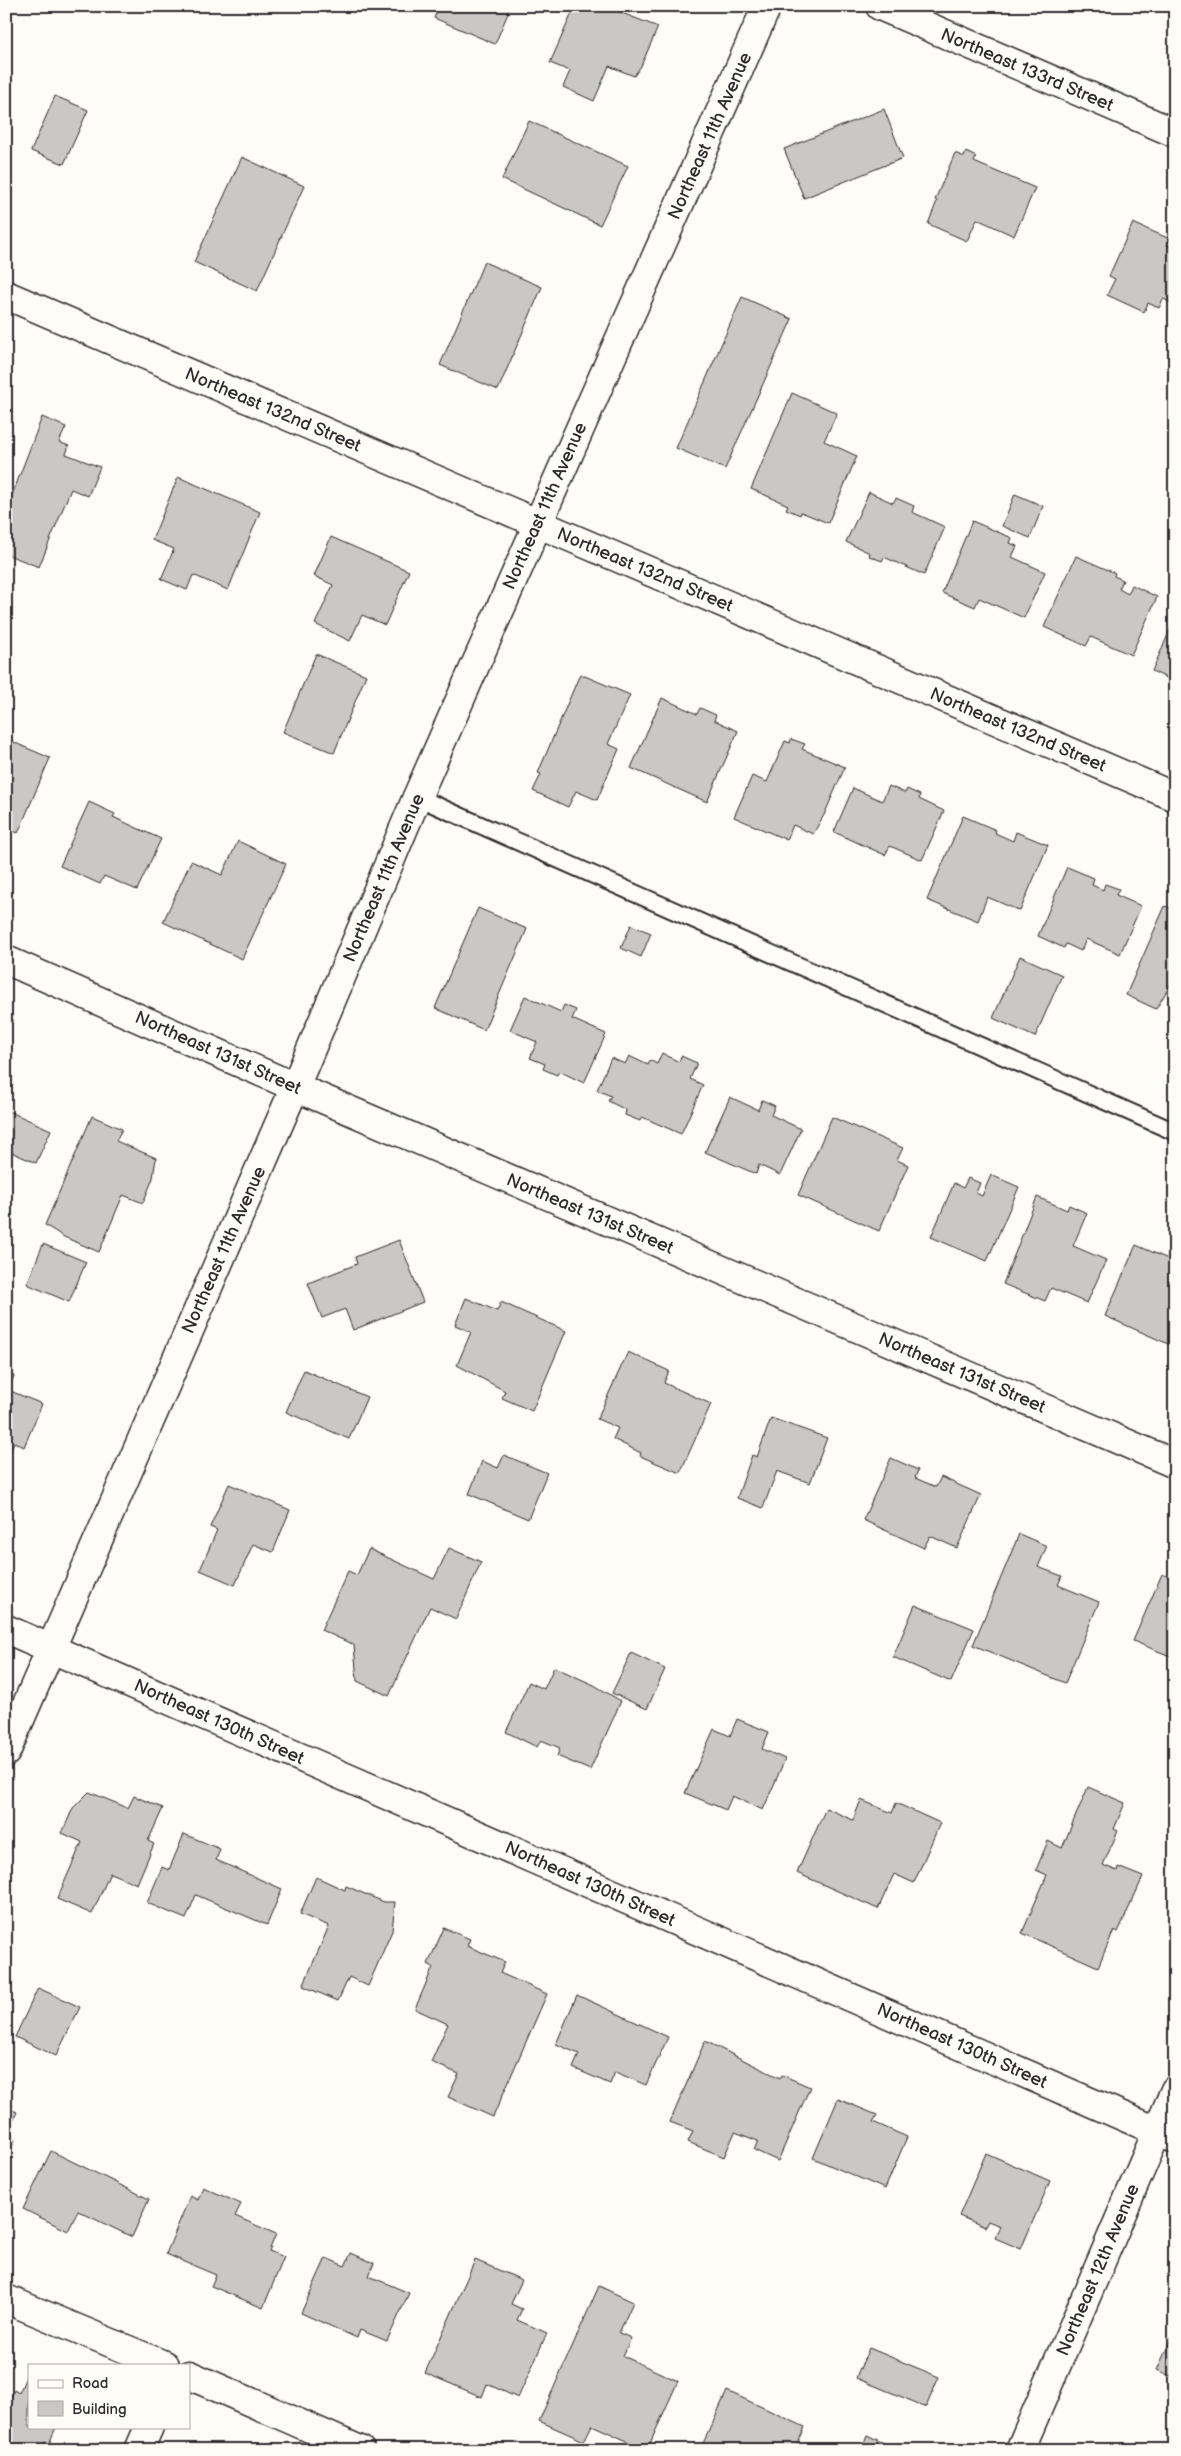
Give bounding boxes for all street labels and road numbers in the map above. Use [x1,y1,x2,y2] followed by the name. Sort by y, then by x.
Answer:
[937,24,1117,116] street label: Northeast 133rd Street
[664,49,756,223] street label: Northeast 11th Avenue
[182,363,365,457] street label: Northeast 132nd Street
[499,419,591,593] street label: Northeast 11th Avenue
[554,523,737,617] street label: Northeast 132nd Street
[927,683,1110,777] street label: Northeast 132nd Street
[339,790,429,965] street label: Northeast 11th Avenue
[132,1007,305,1099] street label: Northeast 131st Street
[178,1163,270,1337] street label: Northeast 11th Avenue
[503,1169,677,1259] street label: Northeast 131st Street
[875,1328,1049,1418] street label: Northeast 131st Street
[131,1675,308,1769] street label: Northeast 130th Street
[502,1837,679,1931] street label: Northeast 130th Street
[874,1999,1051,2093] street label: Northeast 130th Street
[1052,2181,1144,2359] street label: Northeast 12th Avenue

